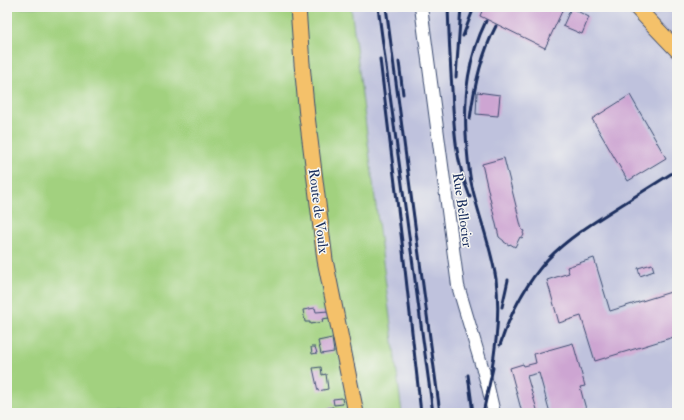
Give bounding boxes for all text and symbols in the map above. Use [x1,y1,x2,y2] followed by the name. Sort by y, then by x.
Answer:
[305,168,332,255] street label: Route de Voulx
[449,172,476,249] street label: Rue Bellocier

